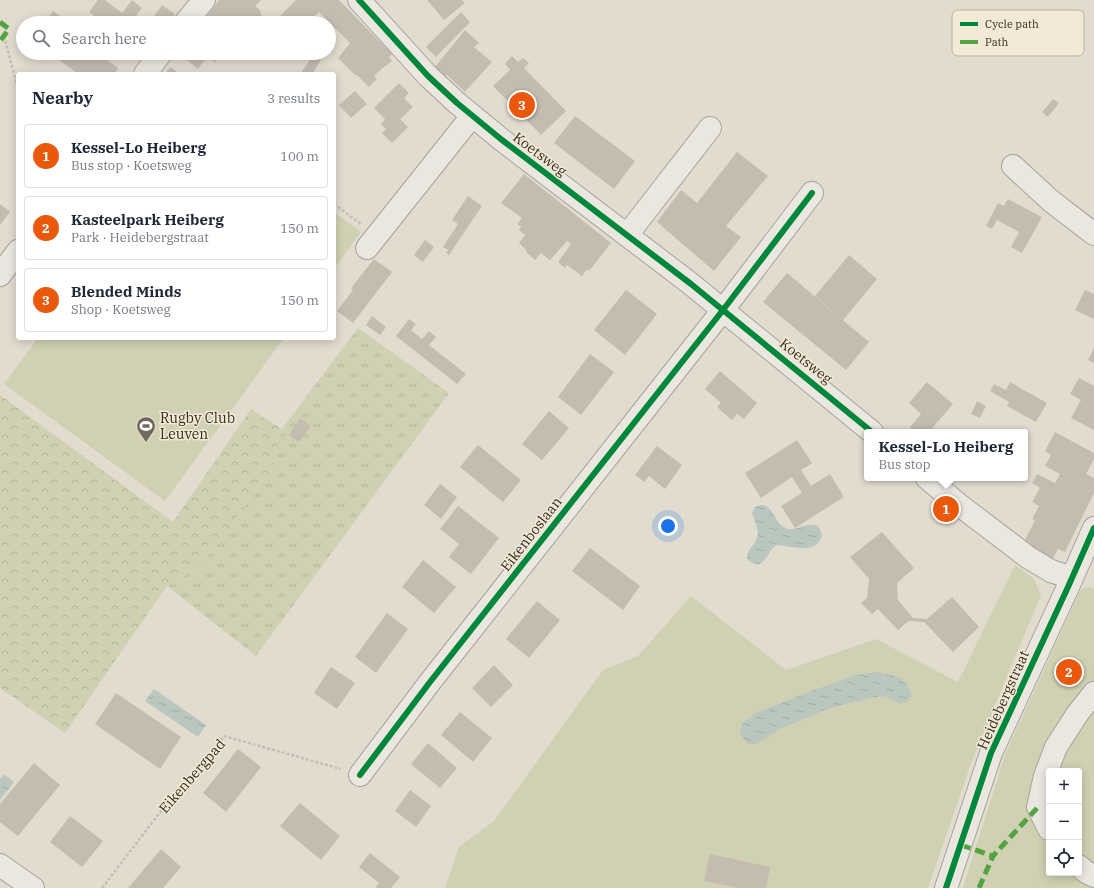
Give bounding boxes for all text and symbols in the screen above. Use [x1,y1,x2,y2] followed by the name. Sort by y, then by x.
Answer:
[952,10,1084,56] legend
[16,16,336,60] search box
[985,17,1039,31] text: Cycle path
[30,27,52,49] icon: search
[62,29,147,48] text: Search here
[985,35,1008,49] text: Path
[32,87,93,109] text: Nearby
[267,90,320,107] text: 3 results
[509,90,535,120] pin: 3
[510,128,571,180] street label: Koetsweg
[71,138,206,157] text: Kessel-Lo Heiberg
[42,148,50,165] text: 1
[280,148,319,165] text: 100 m
[71,157,192,174] text: Bus stop · Koetsweg
[71,210,224,229] text: Kasteelpark Heiberg
[42,220,50,237] text: 2
[280,220,319,237] text: 150 m
[71,229,209,246] text: Park · Heidebergstraat
[71,282,181,301] text: Blended Minds
[42,292,50,309] text: 3
[280,292,319,309] text: 150 m
[71,301,171,318] text: Shop · Koetsweg
[776,334,836,388] street label: Koetsweg
[160,409,235,443] place label: Rugby Club Leuven
[135,415,157,443] sports icon: Rugby Club Leuven
[864,429,1028,481] popup
[878,437,1014,456] text: Kessel-Lo Heiberg
[878,456,931,473] text: Bus stop
[496,493,566,575] street label: Eikenboslaan
[933,494,959,524] pin: 1
[658,516,678,536] your location
[973,648,1033,752] street label: Heidebergstraat
[1056,657,1082,687] pin: 2
[155,735,229,817] street label: Eikenbergpad
[1046,768,1082,876] map controls
[1046,768,1082,804] button: +
[1046,804,1082,840] button: −
[1046,840,1082,876] button: locate

